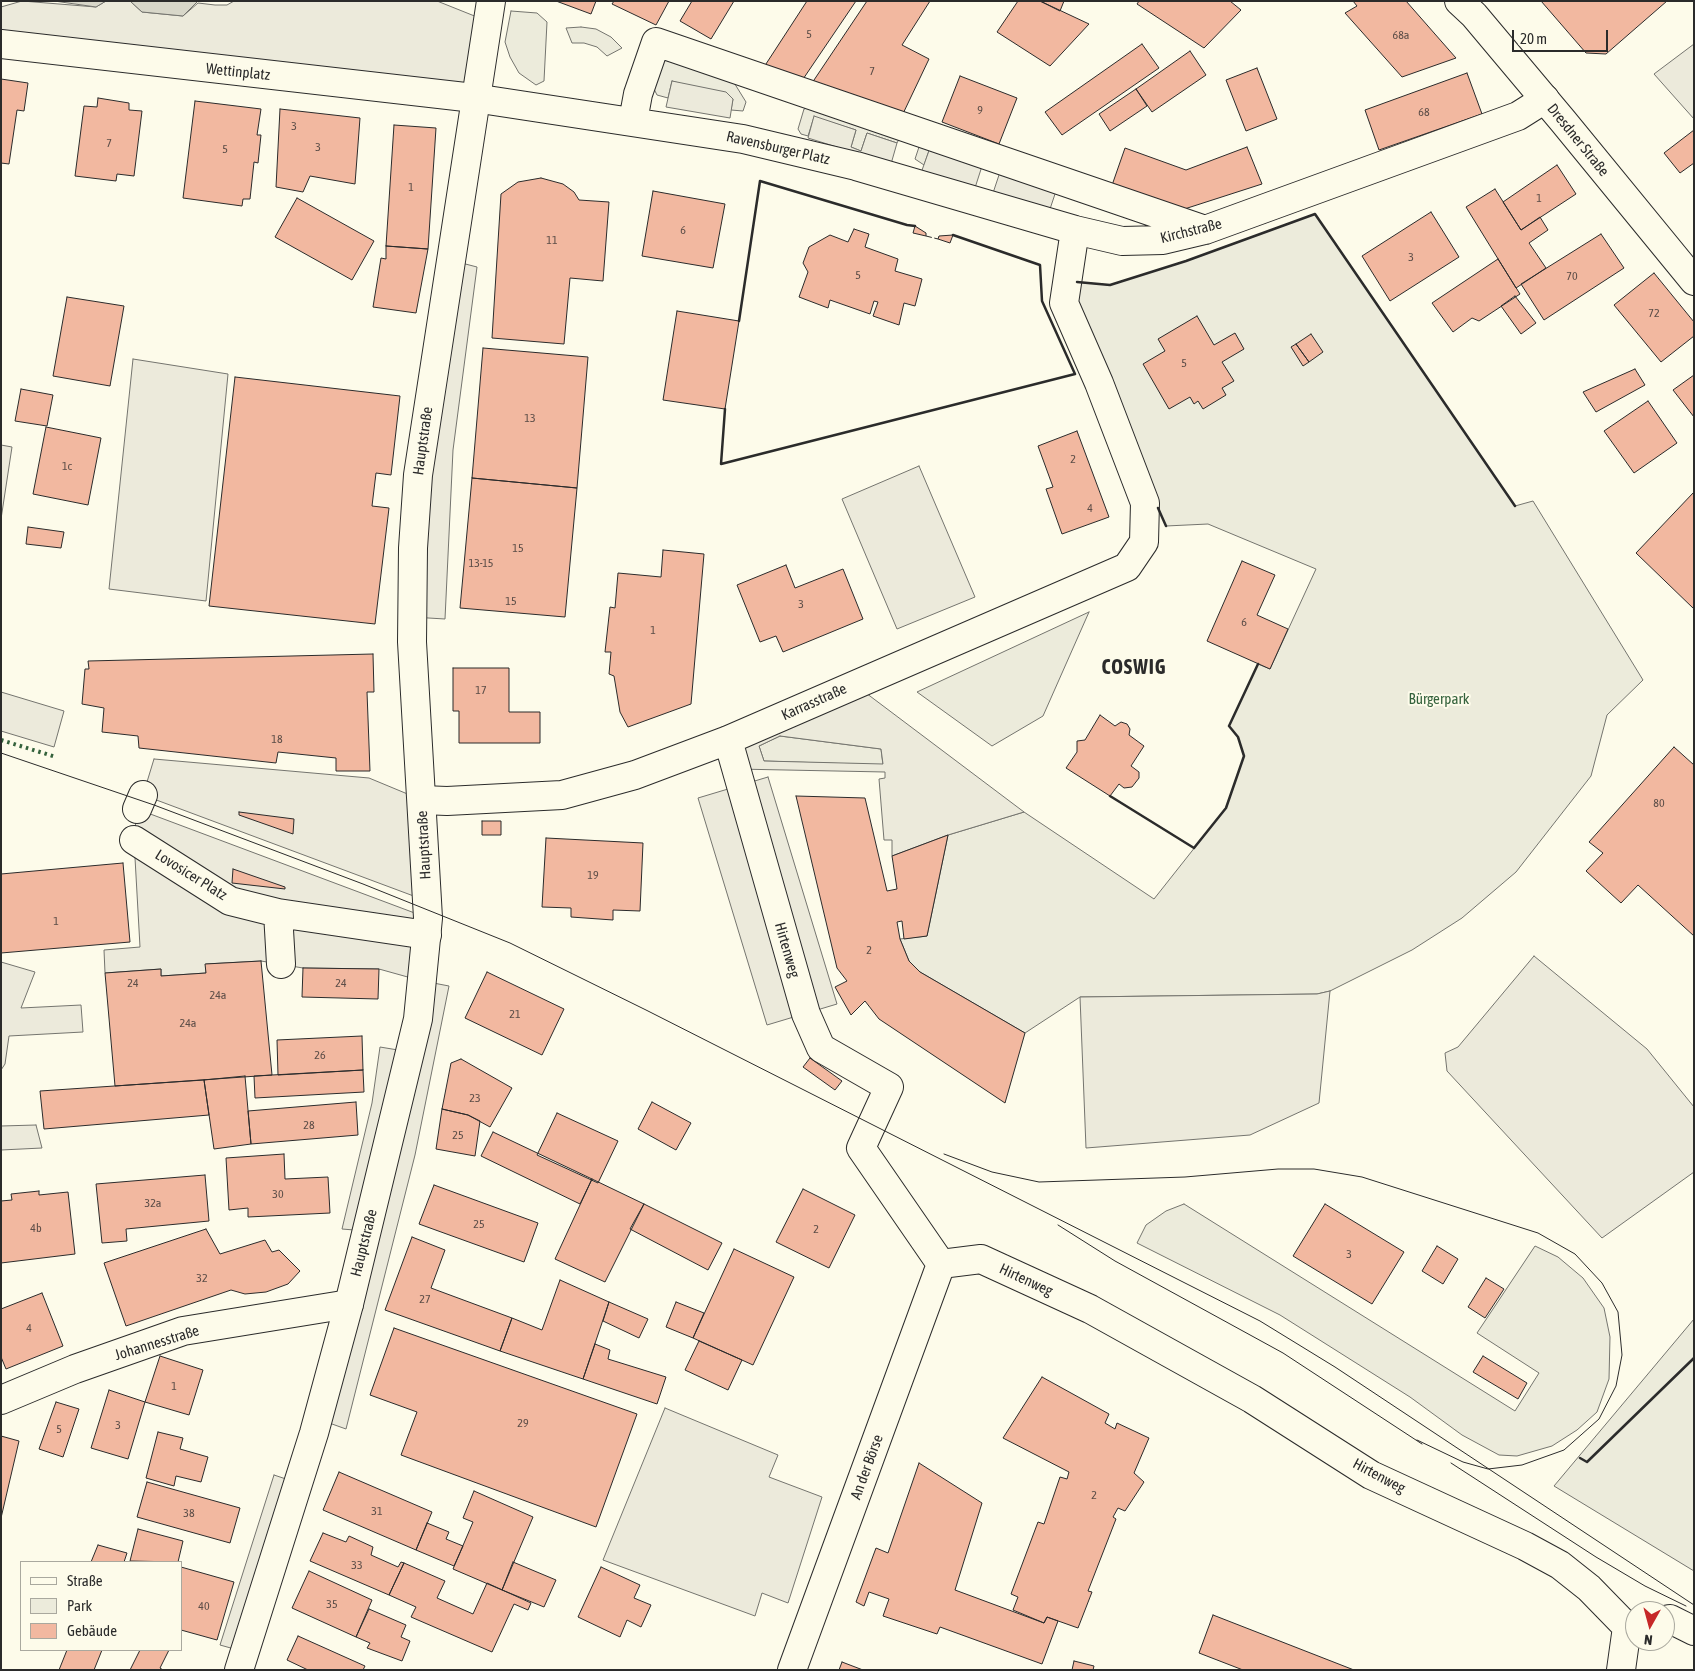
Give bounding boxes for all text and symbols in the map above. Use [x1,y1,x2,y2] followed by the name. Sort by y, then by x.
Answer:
[1515,20,1611,52] scale bar
[806,27,812,41] house number: 5
[1393,28,1409,42] house number: 68a
[1520,30,1547,47] text: 20 m
[205,60,271,84] street label: Wettinplatz
[869,64,875,78] house number: 7
[1543,100,1613,180] street label: Dresdner Straße
[977,103,983,117] house number: 9
[1418,105,1430,119] house number: 68
[291,119,297,133] house number: 3
[724,127,832,169] street label: Ravensburger Platz
[106,136,112,150] house number: 7
[315,140,321,154] house number: 3
[222,142,228,156] house number: 5
[408,180,414,194] house number: 1
[1536,191,1542,205] house number: 1
[1158,215,1224,247] street label: Kirchstraße
[680,223,686,237] house number: 6
[546,233,558,247] house number: 11
[1408,250,1414,264] house number: 3
[855,268,861,282] house number: 5
[1566,269,1578,283] house number: 70
[1648,306,1660,320] house number: 72
[1181,356,1187,370] house number: 5
[409,406,437,476] street label: Hauptstraße
[524,411,536,425] house number: 13
[1070,452,1076,466] house number: 2
[62,459,72,473] house number: 1c
[1087,501,1093,515] house number: 4
[512,541,524,555] house number: 15
[469,556,493,570] house number: 13-15
[505,594,517,608] house number: 15
[798,597,804,611] house number: 3
[1241,615,1247,629] house number: 6
[650,623,656,637] house number: 1
[1101,656,1167,680] district label: COSWIG
[779,680,849,724] street label: Karrasstraße
[475,683,487,697] house number: 17
[1409,690,1469,708] park label: Bürgerpark
[271,732,283,746] house number: 18
[1653,796,1665,810] house number: 80
[413,810,435,880] street label: Hauptstraße
[152,846,230,904] street label: Lovosicer Platz
[587,868,599,882] house number: 19
[53,914,59,928] house number: 1
[771,920,803,980] street label: Hirtenweg
[866,943,872,957] house number: 2
[127,976,139,990] house number: 24
[335,976,347,990] house number: 24
[210,988,226,1002] house number: 24a
[509,1007,521,1021] house number: 21
[180,1016,196,1030] house number: 24a
[314,1048,326,1062] house number: 26
[469,1091,481,1105] house number: 23
[303,1118,315,1132] house number: 28
[452,1128,464,1142] house number: 25
[272,1187,284,1201] house number: 30
[145,1196,161,1210] house number: 32a
[347,1207,381,1279] street label: Hauptstraße
[473,1217,485,1231] house number: 25
[30,1221,42,1235] house number: 4b
[813,1222,819,1236] house number: 2
[1346,1247,1352,1261] house number: 3
[996,1260,1056,1300] street label: Hirtenweg
[196,1271,208,1285] house number: 32
[419,1292,431,1306] house number: 27
[26,1321,32,1335] house number: 4
[113,1322,201,1364] street label: Johannesstraße
[171,1379,177,1393] house number: 1
[517,1416,529,1430] house number: 29
[115,1418,121,1432] house number: 3
[56,1422,62,1436] house number: 5
[847,1432,887,1502] street label: An der Börse
[1350,1455,1408,1497] street label: Hirtenweg
[1091,1488,1097,1502] house number: 2
[371,1504,383,1518] house number: 31
[183,1506,195,1520] house number: 38
[351,1558,363,1572] house number: 33
[20,1561,182,1651] legend
[67,1572,103,1589] text: Straße
[67,1597,92,1614] text: Park
[326,1597,338,1611] house number: 35
[198,1599,210,1613] house number: 40
[1625,1601,1675,1651] north arrow
[67,1622,117,1639] text: Gebäude
[1643,1631,1653,1648] text: N

